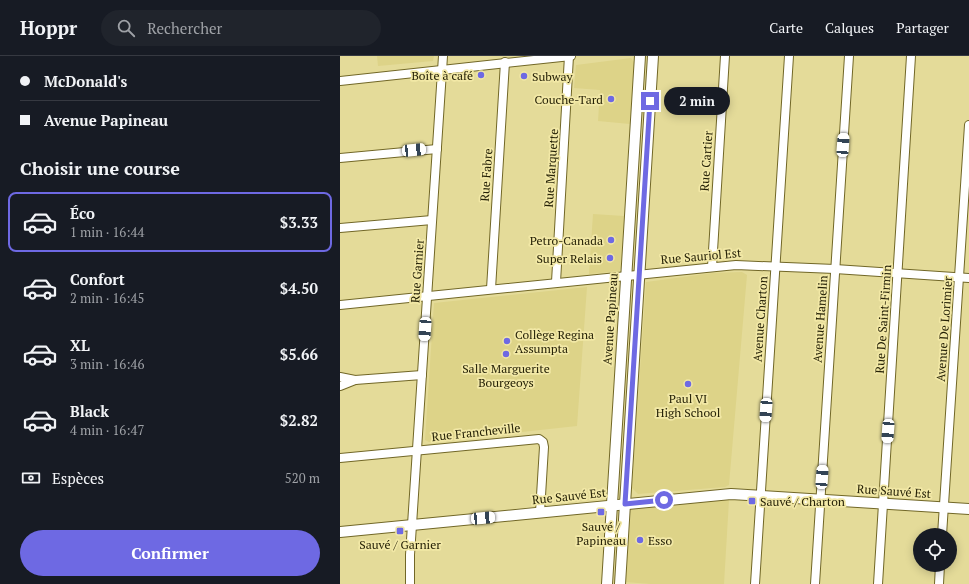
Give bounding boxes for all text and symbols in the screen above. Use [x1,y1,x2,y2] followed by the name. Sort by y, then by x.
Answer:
[101,10,381,46] search box
[20,15,77,40] text: Hoppr
[115,17,137,39] icon: search
[147,18,222,38] text: Rechercher
[769,18,803,37] text: Carte
[825,18,874,37] text: Calques
[896,18,949,37] text: Partager
[411,68,473,83] place label: Boîte à café
[532,69,574,84] place label: Subway
[476,70,486,80] marker: Boîte à café
[44,71,127,91] text: McDonald's
[519,71,529,81] marker: Subway
[664,87,730,115] callout: 2 min
[535,92,603,107] place label: Couche-Tard
[641,92,659,110] route end
[679,92,715,110] text: 2 min
[606,94,616,104] marker: Couche-Tard
[44,110,168,130] text: Avenue Papineau
[541,128,561,208] street label: Rue Marquette
[696,130,716,192] street label: Rue Cartier
[836,133,850,157] car
[401,143,427,157] car
[477,148,495,202] street label: Rue Fabre
[20,156,180,180] text: Choisir une course
[70,203,95,223] text: Éco
[22,204,58,240] icon: car
[280,212,318,232] text: $3.33
[70,223,144,241] text: 1 min · 16:44
[530,233,603,248] place label: Petro-Canada
[606,235,616,245] marker: Petro-Canada
[407,238,427,303] street label: Rue Garnier
[660,245,742,267] street label: Rue Sauriol Est
[536,251,602,266] place label: Super Relais
[605,253,615,263] marker: Super Relais
[872,264,894,374] street label: Rue De Saint-Firmin
[70,269,125,289] text: Confort
[22,270,58,306] icon: car
[599,273,621,365] street label: Avenue Papineau
[809,275,831,363] street label: Avenue Hamelin
[933,275,955,382] street label: Avenue De Lorimier
[750,276,770,362] street label: Avenue Charton
[280,278,318,298] text: $4.50
[70,289,144,307] text: 2 min · 16:45
[418,317,432,341] car
[515,327,594,356] place label: Collège Regina Assumpta
[70,335,90,355] text: XL
[22,336,58,372] icon: car
[502,336,512,346] marker: Collège Regina Assumpta
[280,344,318,364] text: $5.66
[501,349,511,359] marker: Salle Marguerite Bourgeoys
[70,355,144,373] text: 3 min · 16:46
[462,361,550,390] place label: Salle Marguerite Bourgeoys
[683,379,693,389] marker: Paul VI High School
[656,391,721,420] place label: Paul VI High School
[759,398,773,422] car
[70,401,109,421] text: Black
[22,402,58,438] icon: car
[280,410,318,430] text: $2.82
[881,419,895,443] car
[431,420,521,444] street label: Rue Francheville
[70,421,144,439] text: 4 min · 16:47
[815,465,829,489] car
[20,467,42,489] icon: cash
[52,468,104,488] text: Espèces
[285,469,320,487] text: 520 m
[856,481,932,501] street label: Rue Sauvé Est
[531,485,607,507] street label: Rue Sauvé Est
[655,491,673,509] route start
[760,494,845,509] place label: Sauvé / Charton
[747,496,757,506] marker: Sauvé / Charton
[596,507,606,517] marker: Sauvé / Papineau
[471,511,495,525] car
[576,519,626,548] place label: Sauvé / Papineau
[395,526,405,536] marker: Sauvé / Garnier
[913,528,957,572] map controls
[913,528,957,572] button: locate
[20,530,320,576] button: Confirmer
[648,533,672,548] place label: Esso
[635,535,645,545] marker: Esso
[359,537,441,552] place label: Sauvé / Garnier

